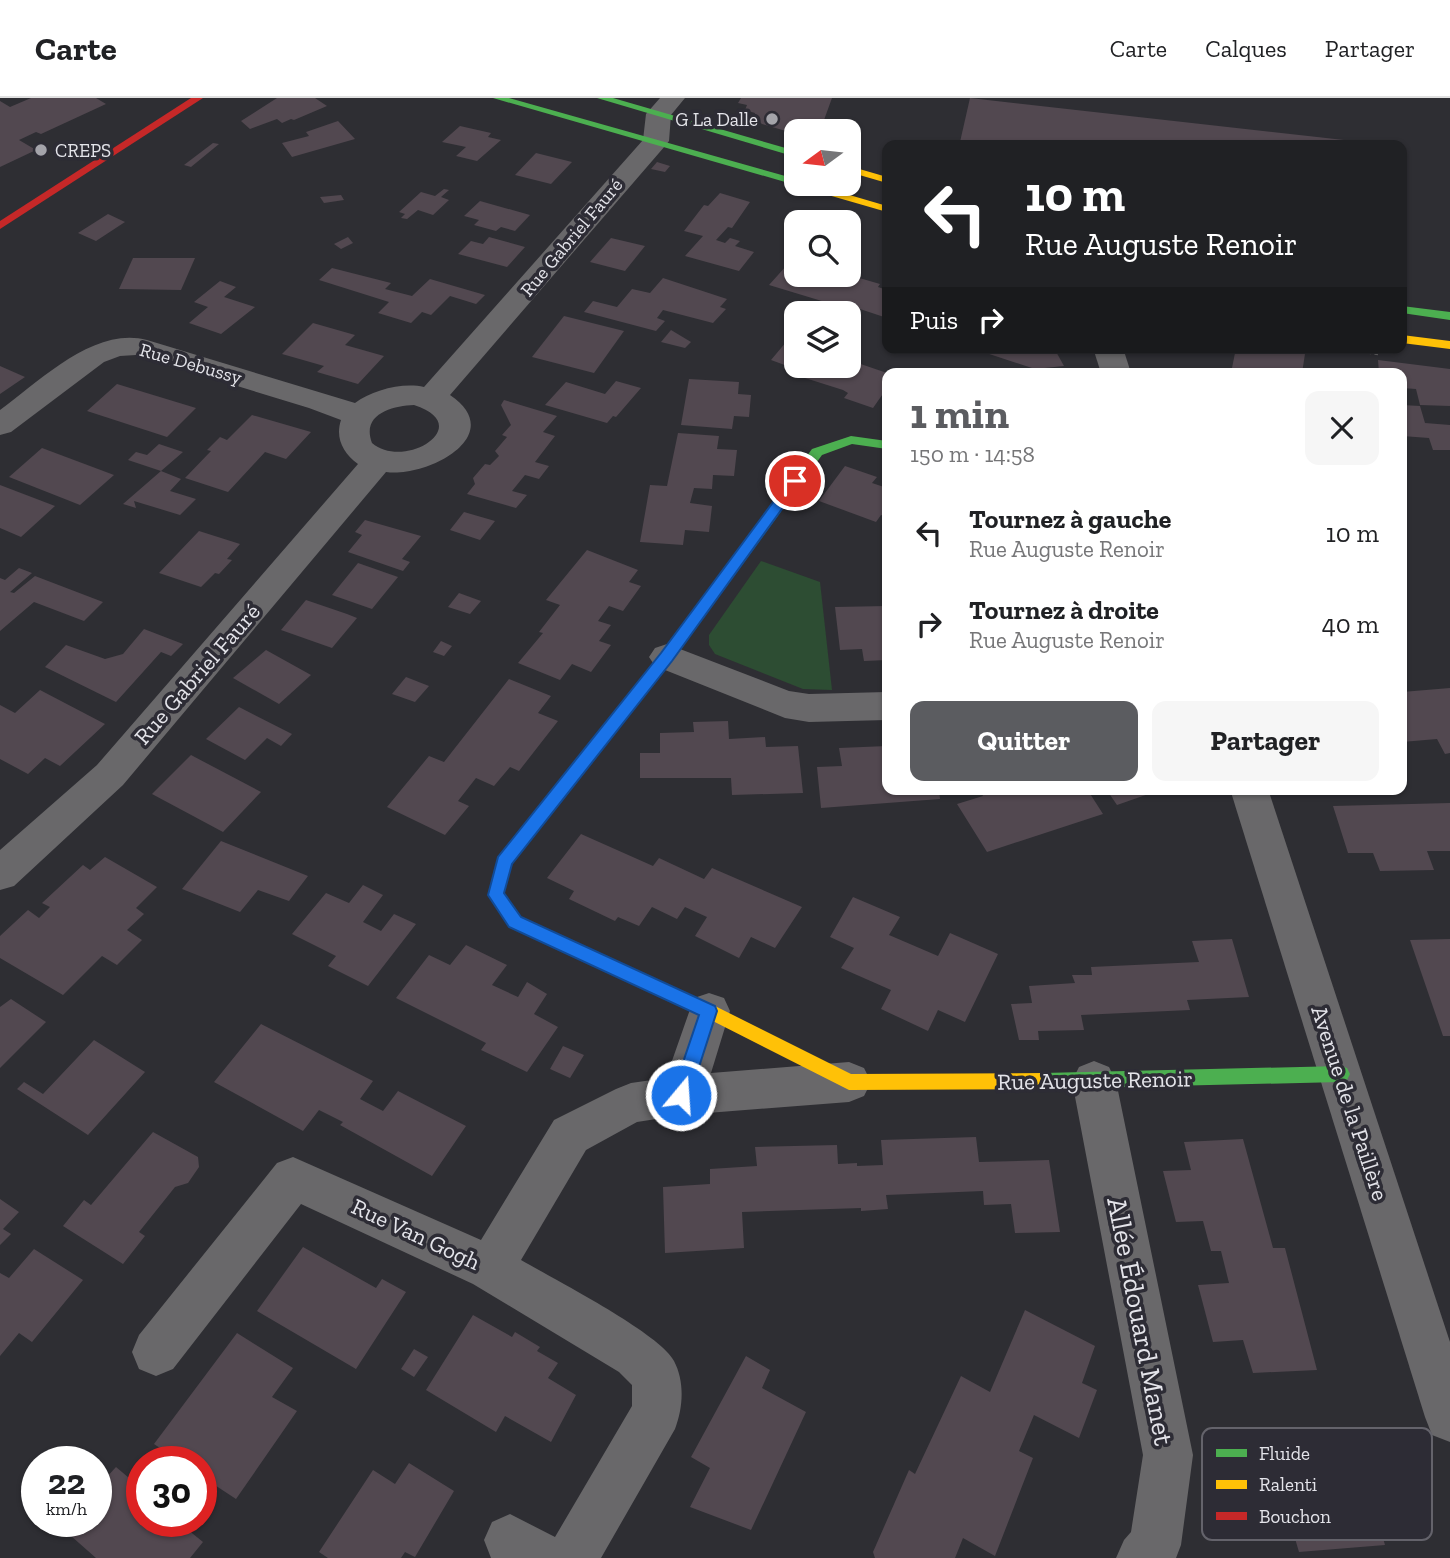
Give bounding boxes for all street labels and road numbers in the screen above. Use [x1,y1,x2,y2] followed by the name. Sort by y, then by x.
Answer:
[515,174,627,301] street label: Rue Gabriel Fauré
[137,338,245,389] street label: Rue Debussy
[128,598,266,750] street label: Rue Gabriel Fauré
[1305,1002,1395,1204] street label: Avenue de la Paillère
[997,1064,1193,1096] street label: Rue Auguste Renoir
[347,1192,485,1276] street label: Rue Van Gogh
[1100,1194,1181,1449] street label: Allée Édouard Manet

